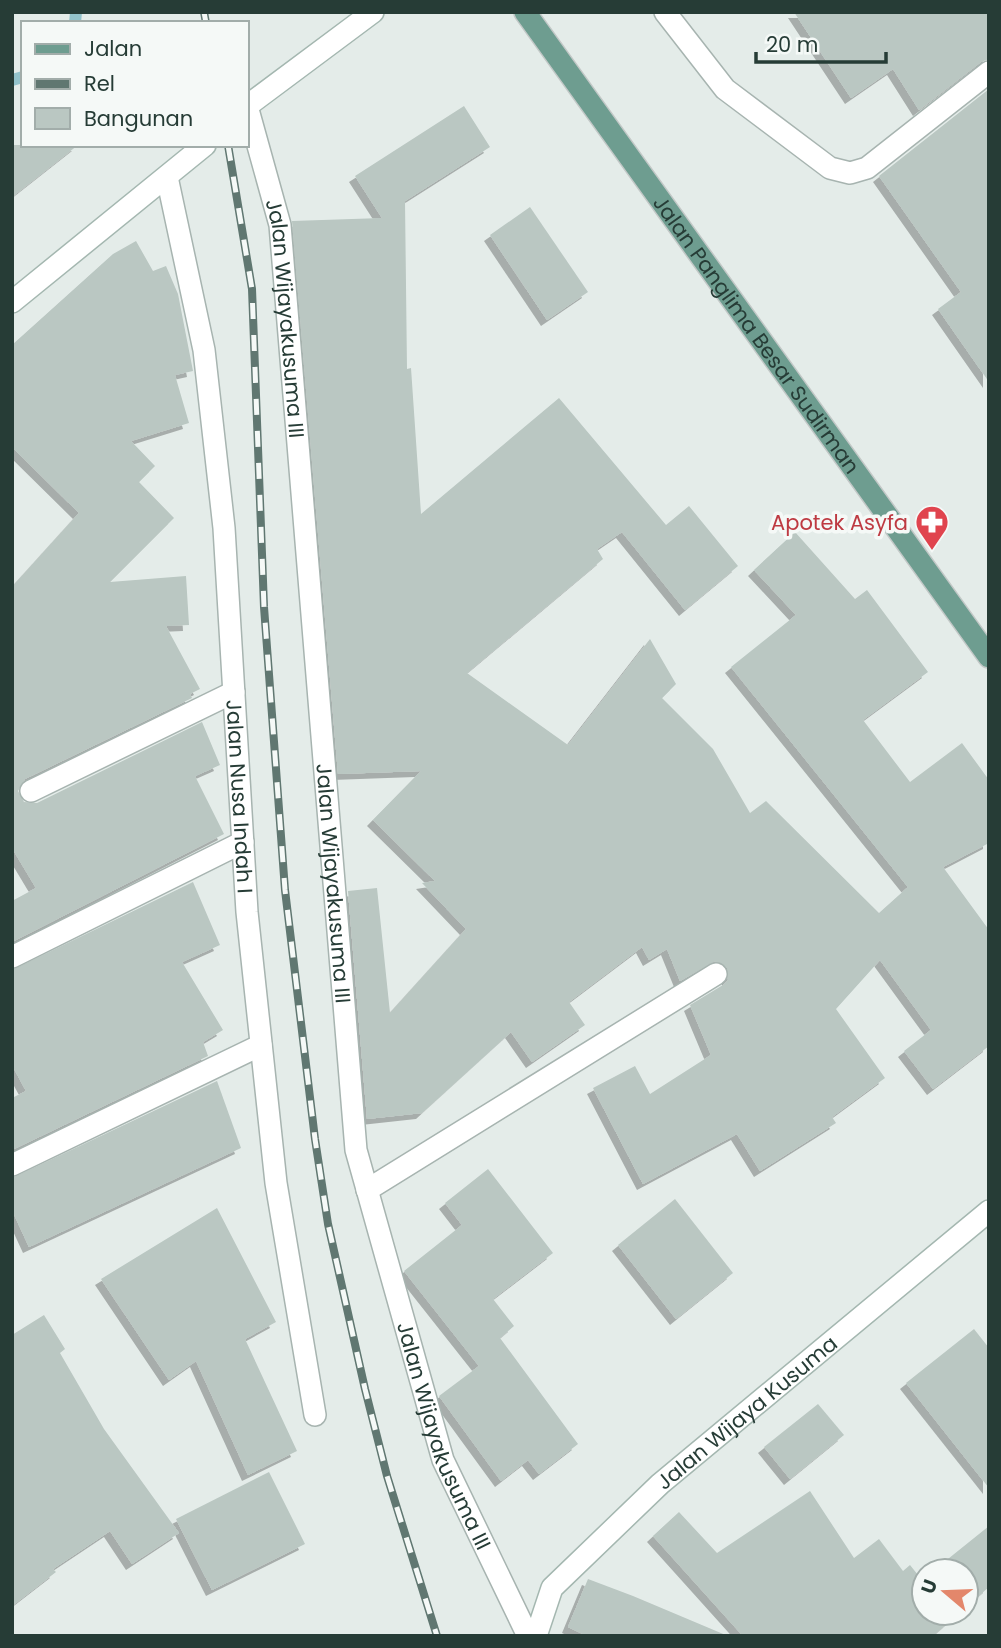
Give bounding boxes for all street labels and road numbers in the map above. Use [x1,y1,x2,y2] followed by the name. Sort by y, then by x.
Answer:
[647,189,867,479] street label: Jalan Panglima Besar Sudirman
[259,195,312,439] street label: Jalan Wijayakusuma III
[220,699,260,894] street label: Jalan Nusa Indah I
[310,762,358,1004] street label: Jalan Wijayakusuma III
[390,1319,499,1554] street label: Jalan Wijayakusuma III
[650,1329,843,1496] street label: Jalan Wijaya Kusuma

